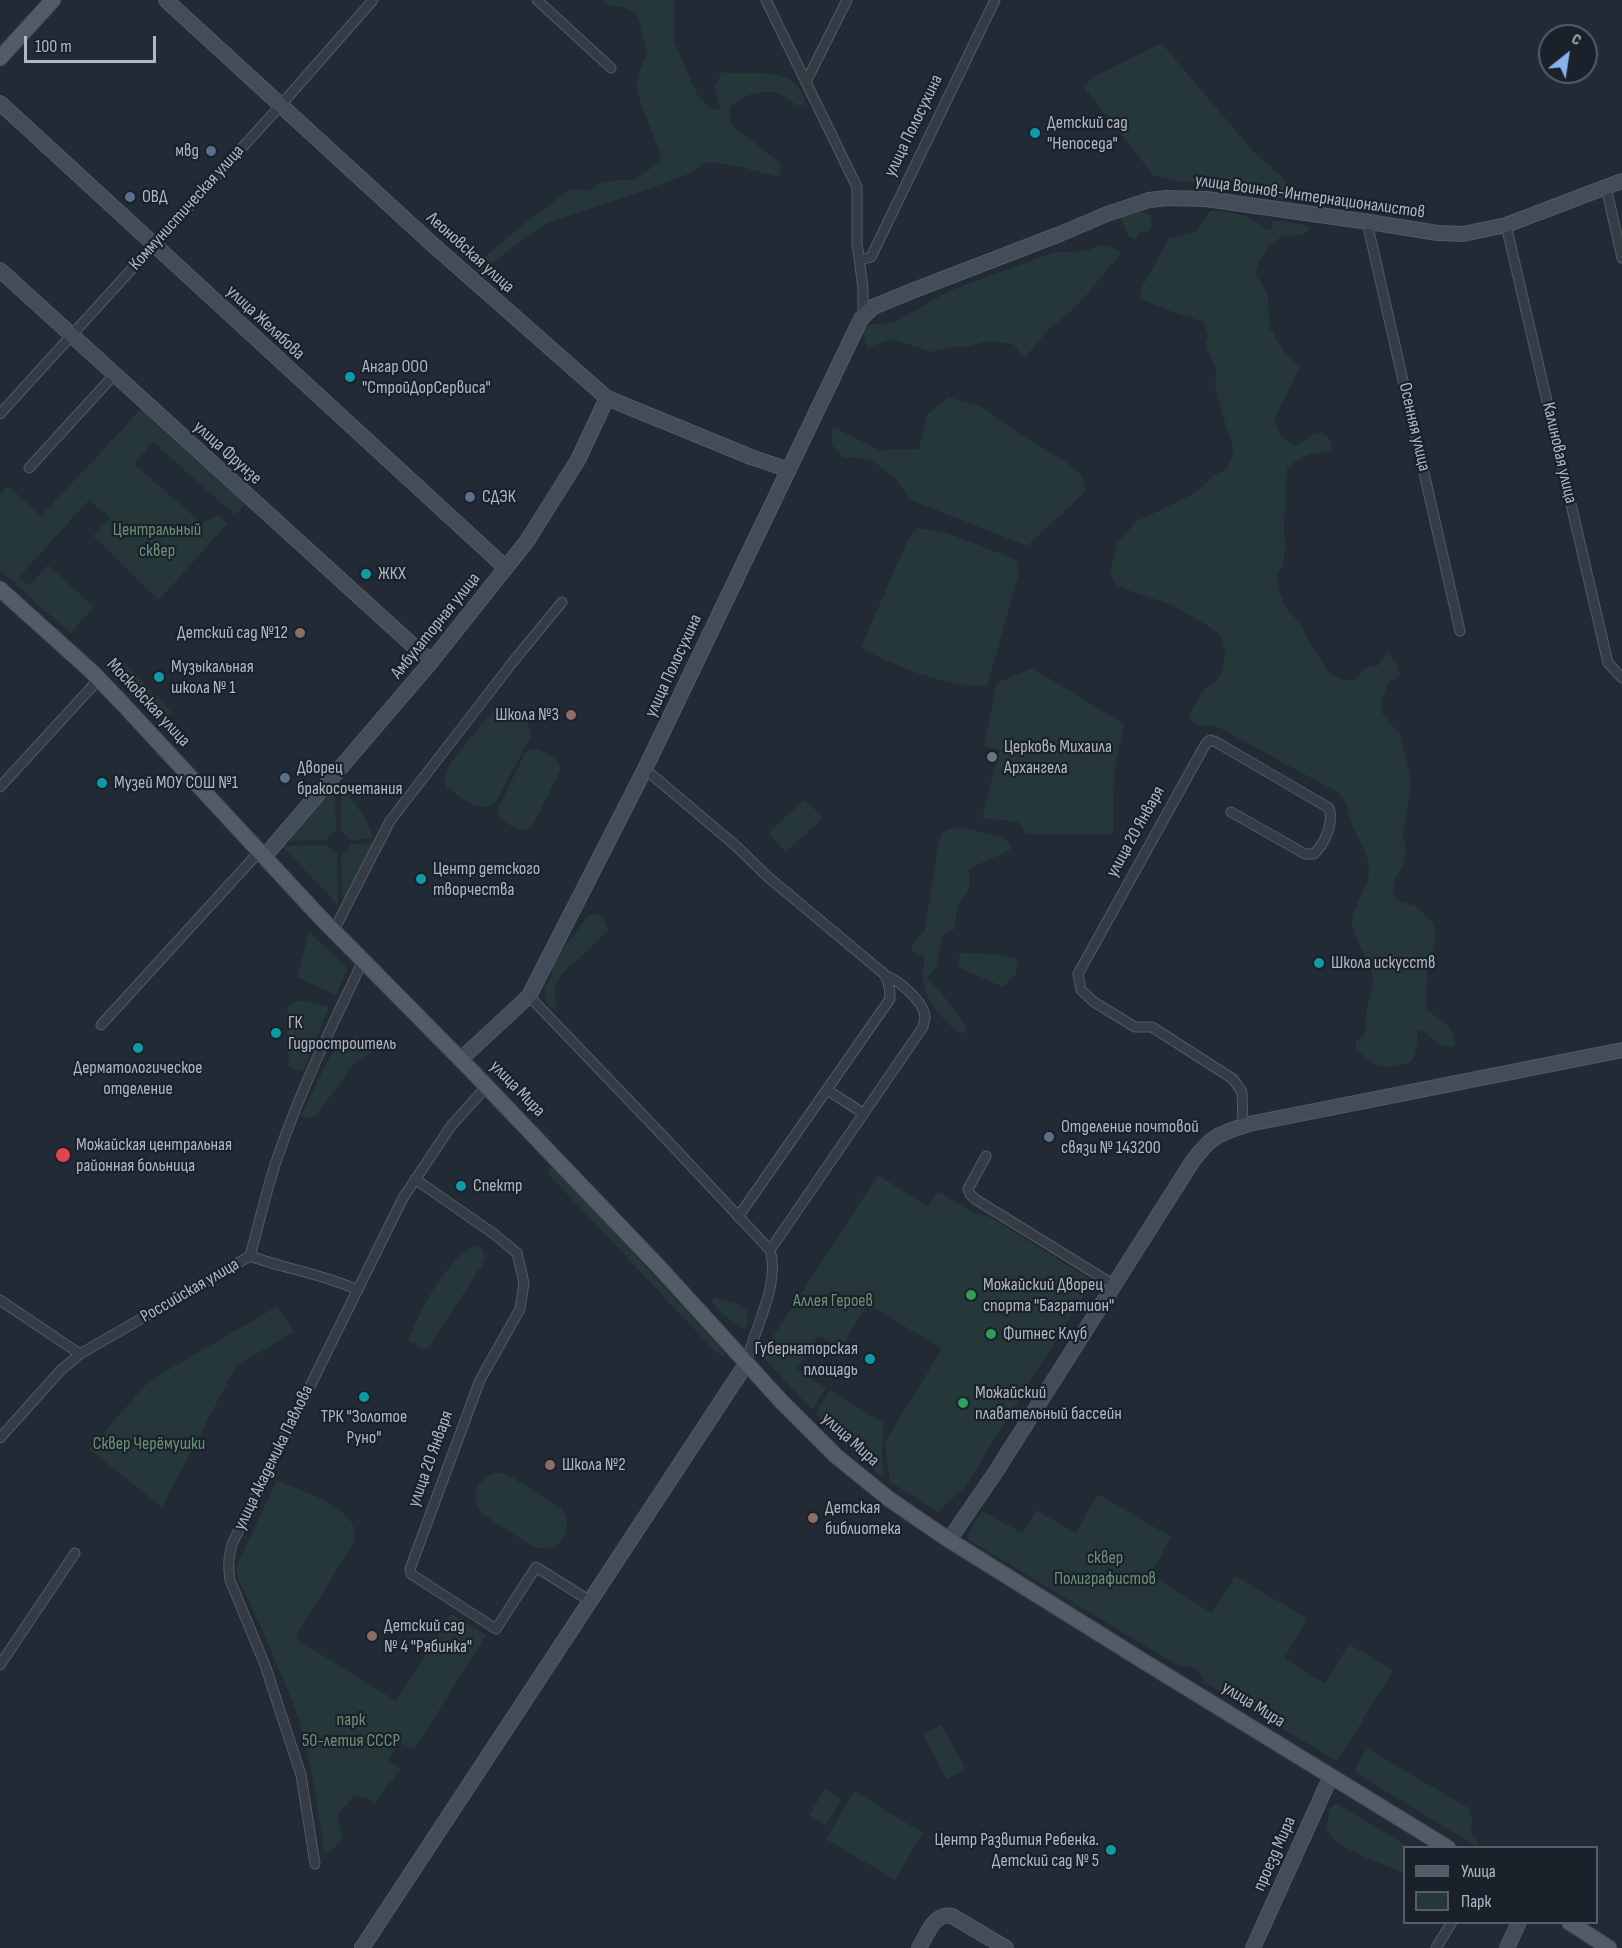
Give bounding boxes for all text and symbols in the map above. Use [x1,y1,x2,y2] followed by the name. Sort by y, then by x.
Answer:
[27,24,159,62] scale bar
[1538,24,1598,84] north arrow
[1568,29,1585,50] text: С
[35,36,72,57] text: 100 m
[880,71,948,181] street label: улица Полосухина
[1047,112,1128,154] place label: Детский сад "Непоседа"
[1028,126,1042,140] marker: Детский сад "Непоседа"
[175,140,199,162] place label: мвд
[125,141,249,275] street label: Коммунистическая улица
[204,144,218,158] marker: мвд
[1194,170,1426,224] street label: улица Воинов-Интернационалистов
[142,186,167,208] place label: ОВД
[123,190,137,204] marker: ОВД
[422,208,518,298] street label: Леоновская улица
[221,281,309,365] street label: улица Желябова
[362,356,491,398] place label: Ангар ООО "СтройДорСервиса"
[343,370,357,384] marker: Ангар ООО "СтройДорСервиса"
[1393,381,1435,473] street label: Осенняя улица
[1537,400,1581,506] street label: Калиновая улица
[188,417,266,489] street label: улица Фрунзе
[482,486,516,508] place label: СДЭК
[463,490,477,504] marker: СДЭК
[113,519,201,562] park label: Центральный сквер
[378,563,406,585] place label: ЖКХ
[359,567,373,581] marker: ЖКХ
[387,569,485,683] street label: Амбулаторная улица
[641,611,707,721] street label: улица Полосухина
[177,622,288,644] place label: Детский сад №12
[293,626,307,640] marker: Детский сад №12
[102,654,194,752] street label: Московская улица
[171,656,254,698] place label: Музыкальная школа № 1
[152,670,166,684] marker: Музыкальная школа № 1
[495,704,559,726] place label: Школа №3
[564,708,578,722] marker: Школа №3
[1004,736,1112,778] place label: Церковь Михаила Архангела
[985,750,999,764] marker: Церковь Михаила Архангела
[297,757,403,800] place label: Дворец бракосочетания
[278,771,292,785] marker: Дворец бракосочетания
[114,772,238,794] place label: Музей МОУ СОШ №1
[95,776,109,790] marker: Музей МОУ СОШ №1
[1102,783,1170,881] street label: улица 20 Января
[433,858,540,900] place label: Центр детского творчества
[414,872,428,886] marker: Центр детского творчества
[1331,952,1435,974] place label: Школа искусств
[1312,956,1326,970] marker: Школа искусств
[288,1012,396,1054] place label: ГК Гидростроитель
[269,1026,283,1040] marker: ГК Гидростроитель
[131,1041,145,1055] marker: Дерматологическое отделение
[485,1056,549,1122] street label: улица Мира
[73,1057,203,1100] place label: Дерматологическое отделение
[1061,1116,1199,1158] place label: Отделение почтовой связи № 143200
[1042,1130,1056,1144] marker: Отделение почтовой связи № 143200
[76,1134,232,1176] place label: Можайская центральная районная больница
[54,1146,72,1164] marker: Можайская центральная районная больница
[473,1175,522,1197] place label: Спектр
[454,1179,468,1193] marker: Спектр
[137,1254,243,1328] street label: Российская улица
[983,1274,1114,1316] place label: Можайский Дворец спорта "Багратион"
[964,1288,978,1302] marker: Можайский Дворец спорта "Багратион"
[793,1290,873,1312] park label: Аллея Героев
[1003,1323,1087,1345] place label: Фитнес Клуб
[984,1327,998,1341] marker: Фитнес Клуб
[755,1338,858,1380] place label: Губернаторская площадь
[863,1352,877,1366] marker: Губернаторская площадь
[229,1382,319,1534] street label: улица Академика Павлова
[975,1382,1122,1424] place label: Можайский плавательный бассейн
[357,1390,371,1404] marker: ТРК "Золотое Руно"
[956,1396,970,1410] marker: Можайский плавательный бассейн
[321,1406,407,1448] place label: ТРК "Золотое Руно"
[404,1408,458,1510] street label: улица 20 Января
[817,1408,883,1472] street label: улица Мира
[93,1433,205,1455] park label: Сквер Черёмушки
[562,1454,626,1476] place label: Школа №2
[543,1458,557,1472] marker: Школа №2
[825,1497,901,1540] place label: Детская библиотека
[806,1511,820,1525] marker: Детская библиотека
[1054,1547,1156,1590] park label: сквер Полиграфистов
[384,1615,472,1658] place label: Детский сад № 4 "Рябинка"
[365,1629,379,1643] marker: Детский сад № 4 "Рябинка"
[1217,1677,1289,1733] street label: улица Мира
[302,1709,400,1752] park label: парк 50-летия СССР
[1249,1813,1301,1895] street label: проезд Мира
[934,1829,1099,1872] place label: Центр Развития Ребенка. Детский сад № 5
[1104,1843,1118,1857] marker: Центр Развития Ребенка. Детский сад № 5
[1403,1846,1598,1924] legend
[1461,1861,1496,1882] text: Улица
[1461,1891,1491,1912] text: Парк

